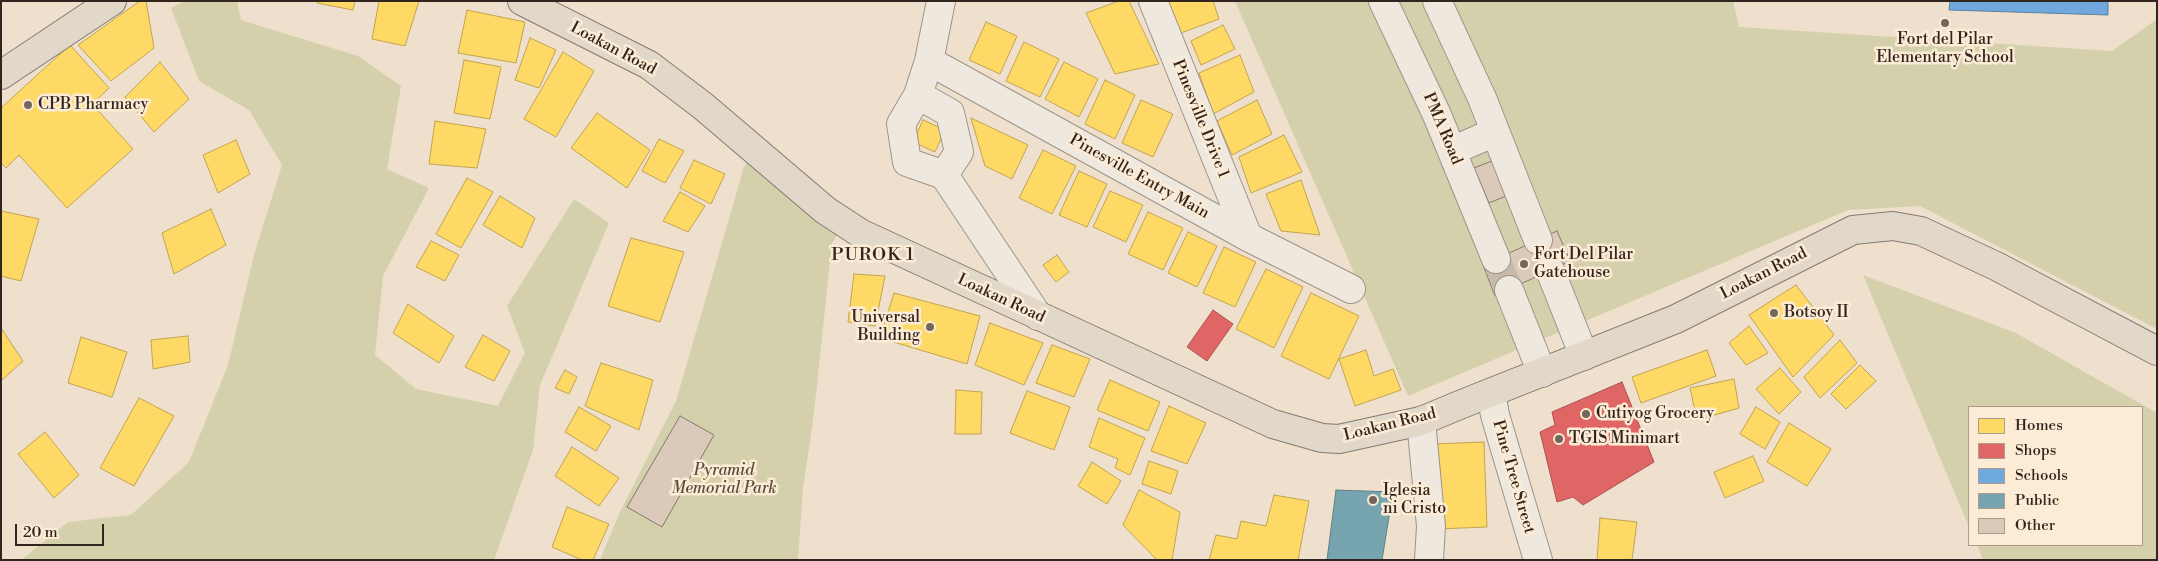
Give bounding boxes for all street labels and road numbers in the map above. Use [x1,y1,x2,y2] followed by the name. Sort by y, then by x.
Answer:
[567,18,659,80] street label: Loakan Road
[1167,57,1233,181] street label: Pinesville Drive 1
[1418,90,1466,168] street label: PMA Road
[1066,131,1212,223] street label: Pinesville Entry Main
[1718,244,1810,304] street label: Loakan Road
[954,270,1048,328] street label: Loakan Road
[1342,404,1438,446] street label: Loakan Road
[1488,418,1538,536] street label: Pine Tree Street

